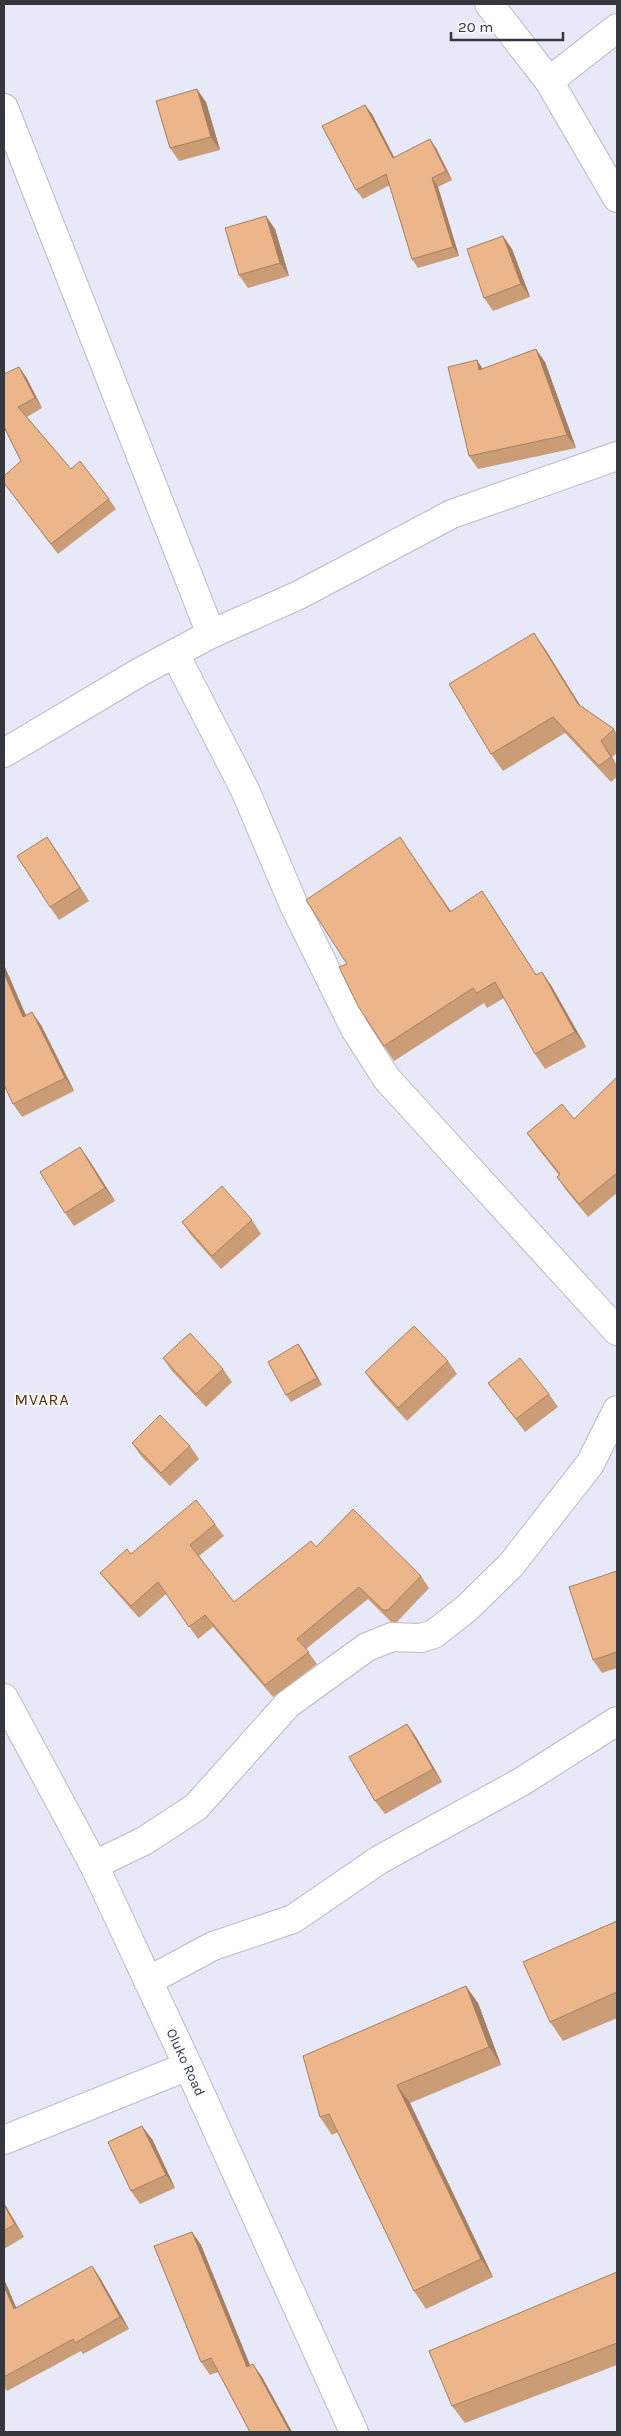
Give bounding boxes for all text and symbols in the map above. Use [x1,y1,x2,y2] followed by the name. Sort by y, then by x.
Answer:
[451,10,564,42] scale bar
[458,18,493,36] text: 20 m
[14,1390,70,1409] district label: MVARA
[163,2026,209,2099] street label: Oluko Road

